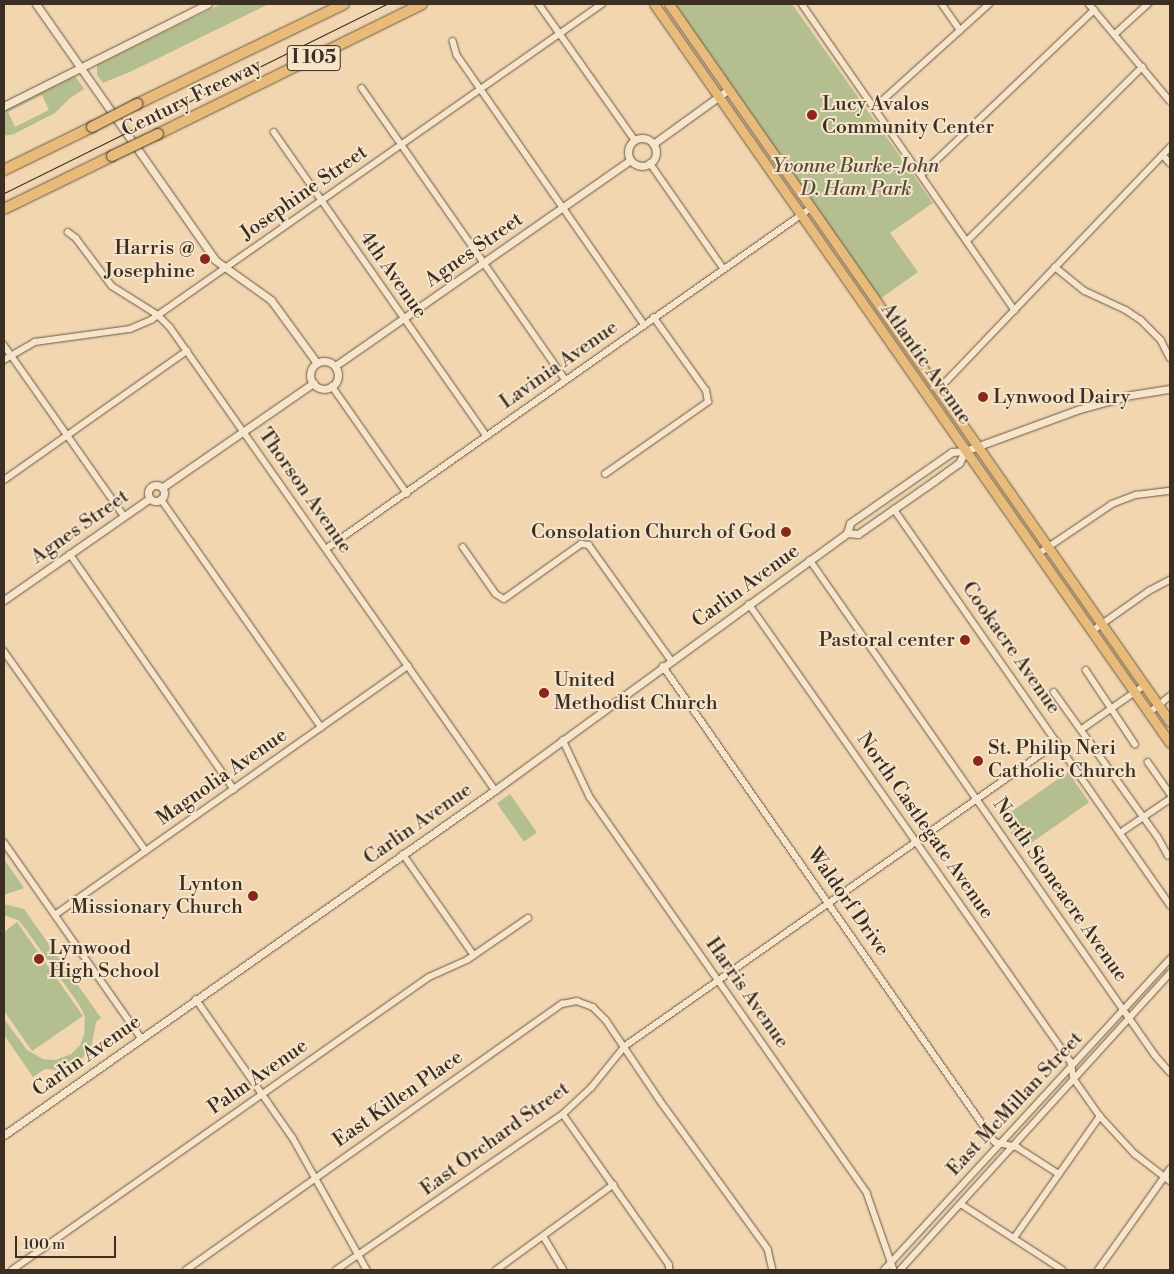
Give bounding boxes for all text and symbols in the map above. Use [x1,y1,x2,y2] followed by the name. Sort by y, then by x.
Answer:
[286,42,342,74] road number: I 105
[118,54,266,142] street label: Century Freeway
[822,92,994,139] place label: Lucy Avalos Community Center
[806,109,818,121] marker: Lucy Avalos Community Center
[236,140,372,246] street label: Josephine Street
[773,154,939,201] park label: Yvonne Burke-John D. Ham Park
[420,208,528,292] street label: Agnes Street
[354,227,432,323] street label: 4th Avenue
[104,236,195,283] place label: Harris @ Josephine
[199,253,211,265] marker: Harris @ Josephine
[875,299,977,429] street label: Atlantic Avenue
[495,315,623,415] street label: Lavinia Avenue
[993,385,1130,409] place label: Lynwood Dairy
[977,391,989,403] marker: Lynwood Dairy
[253,424,357,558] street label: Thorson Avenue
[26,485,134,569] street label: Agnes Street
[531,520,776,544] place label: Consolation Church of God
[780,526,792,538] marker: Consolation Church of God
[688,539,804,633] street label: Carlin Avenue
[956,577,1066,719] street label: Cookacre Avenue
[819,628,955,652] place label: Pastoral center
[959,634,971,646] marker: Pastoral center
[554,669,718,716] place label: United Methodist Church
[538,687,550,699] marker: United Methodist Church
[152,723,292,831] street label: Magnolia Avenue
[851,728,999,924] street label: North Castlegate Avenue
[988,737,1136,784] place label: St. Philip Neri Catholic Church
[972,755,984,767] marker: St. Philip Neri Catholic Church
[359,778,477,870] street label: Carlin Avenue
[987,793,1133,987] street label: North Stoneacre Avenue
[802,843,894,961] street label: Waldorf Drive
[71,872,243,919] place label: Lynton Missionary Church
[247,890,259,902] marker: Lynton Missionary Church
[700,933,794,1053] street label: Harris Avenue
[49,936,160,983] place label: Lynwood High School
[33,953,45,965] marker: Lynwood High School
[28,1010,146,1102] street label: Carlin Avenue
[942,1027,1088,1181] street label: East McMillan Street
[204,1034,312,1120] street label: Palm Avenue
[328,1045,468,1153] street label: East Killen Place
[416,1077,574,1201] street label: East Orchard Street
[18,1226,119,1258] scale bar
[23,1235,65,1254] text: 100 m

